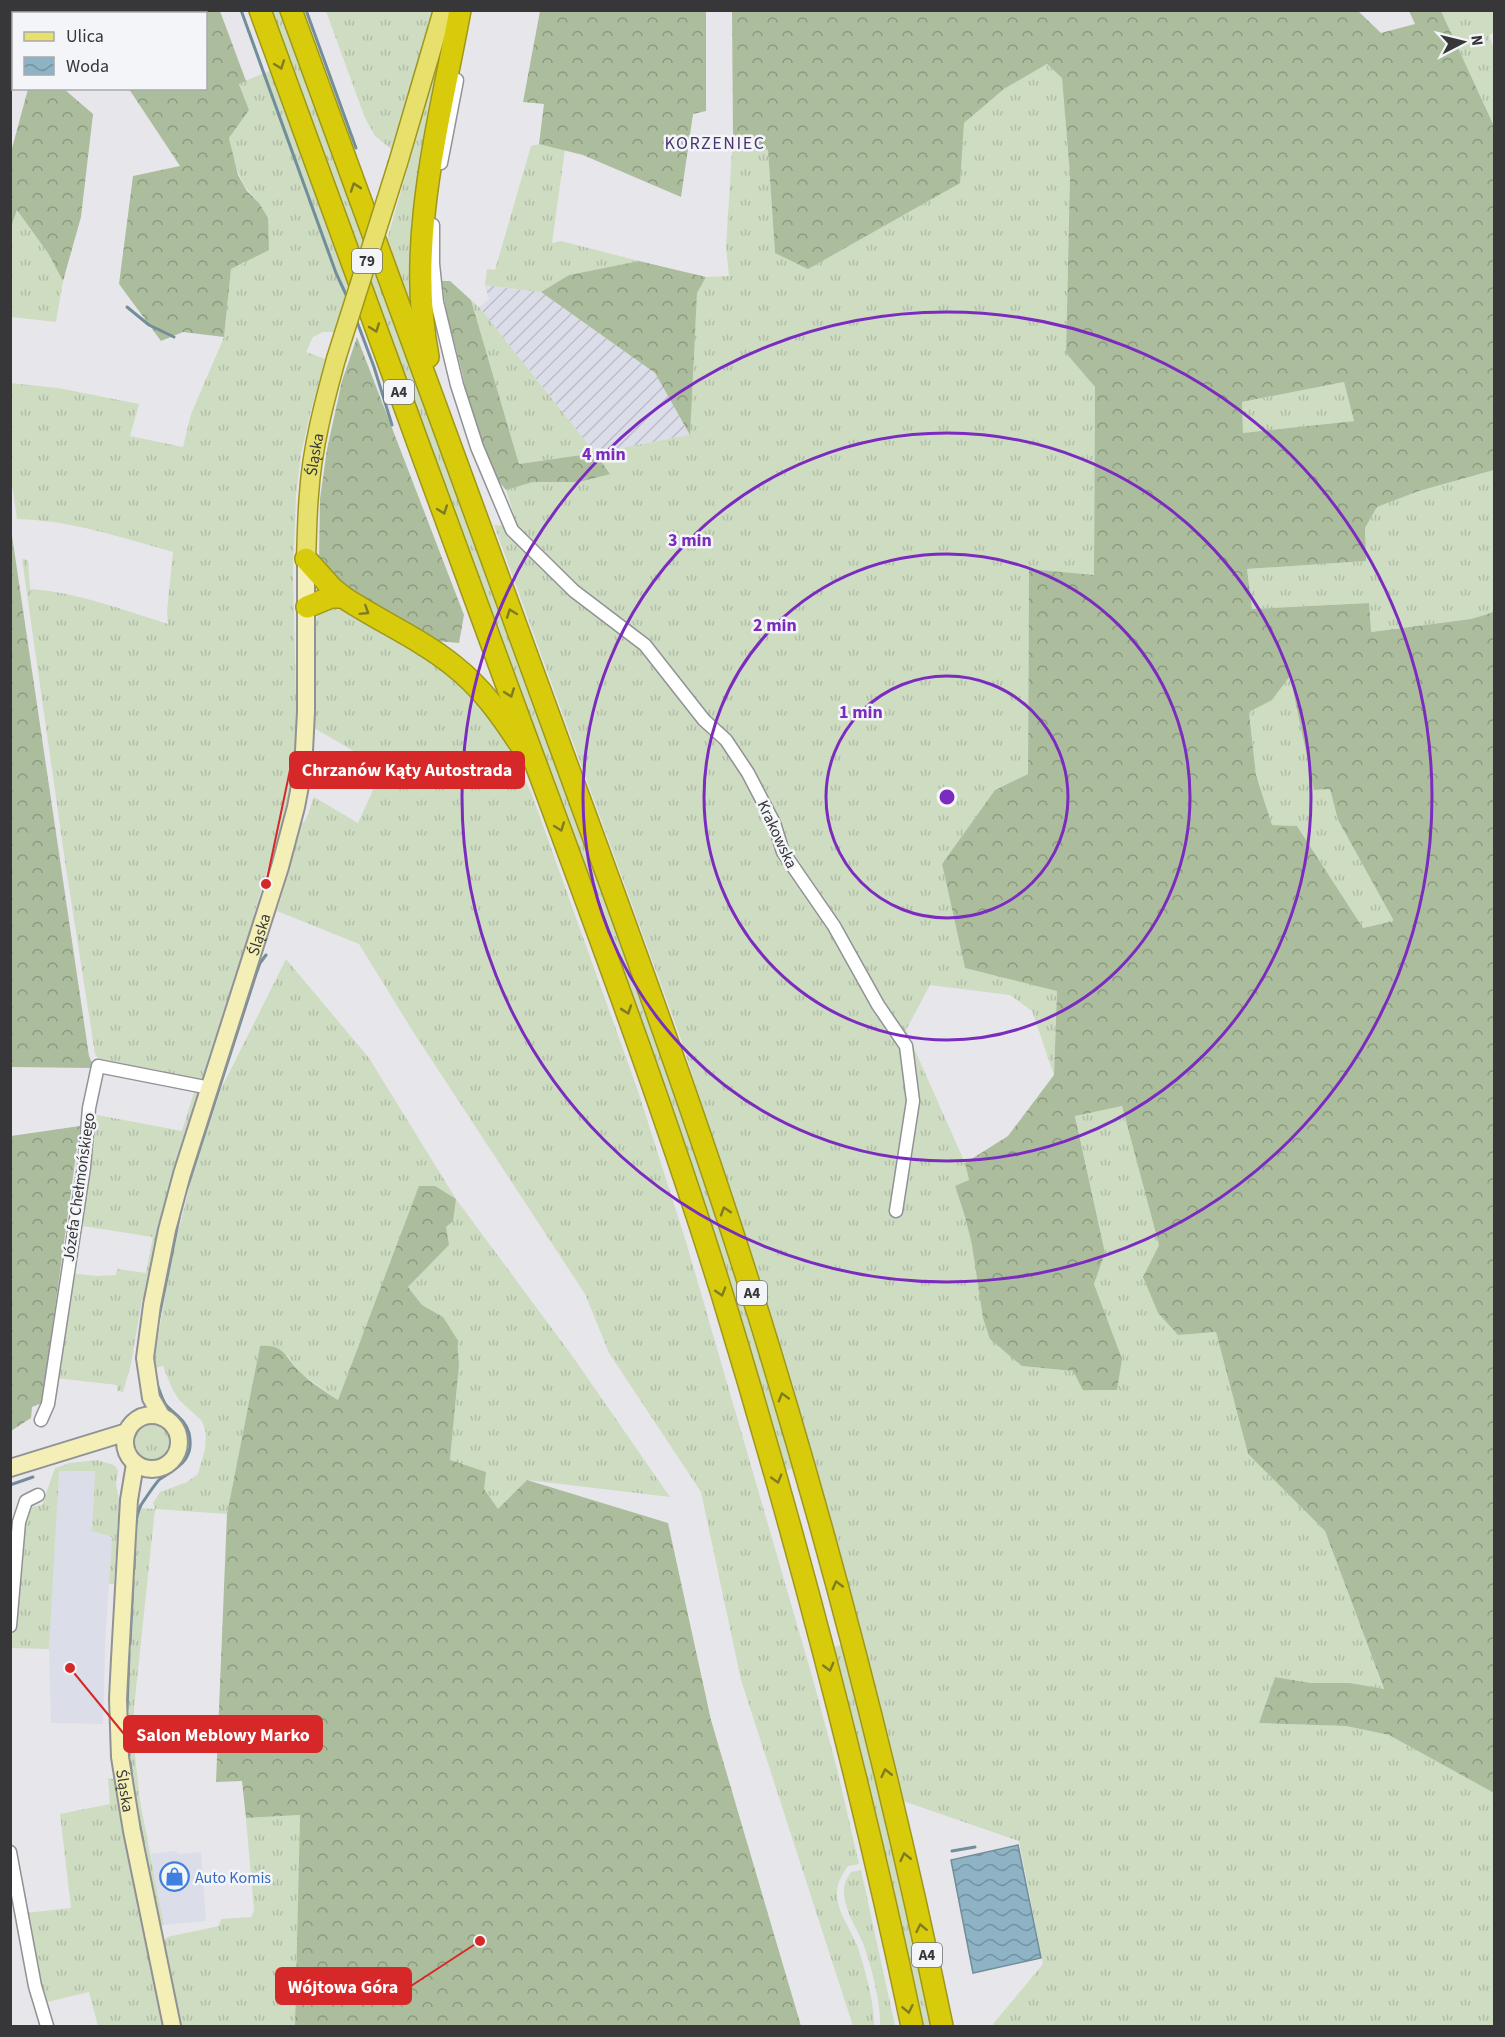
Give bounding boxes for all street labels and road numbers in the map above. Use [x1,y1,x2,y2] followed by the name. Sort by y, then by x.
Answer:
[352,249,382,273] road number: 79
[384,380,414,404] road number: A4
[301,431,329,477] street label: Śląska
[752,797,802,872] street label: Krakowska
[242,911,277,959] street label: Śląska
[58,1111,100,1263] street label: Józefa Chełmońskiego
[737,1281,767,1305] road number: A4
[110,1768,139,1814] street label: Śląska
[912,1943,942,1967] road number: A4

